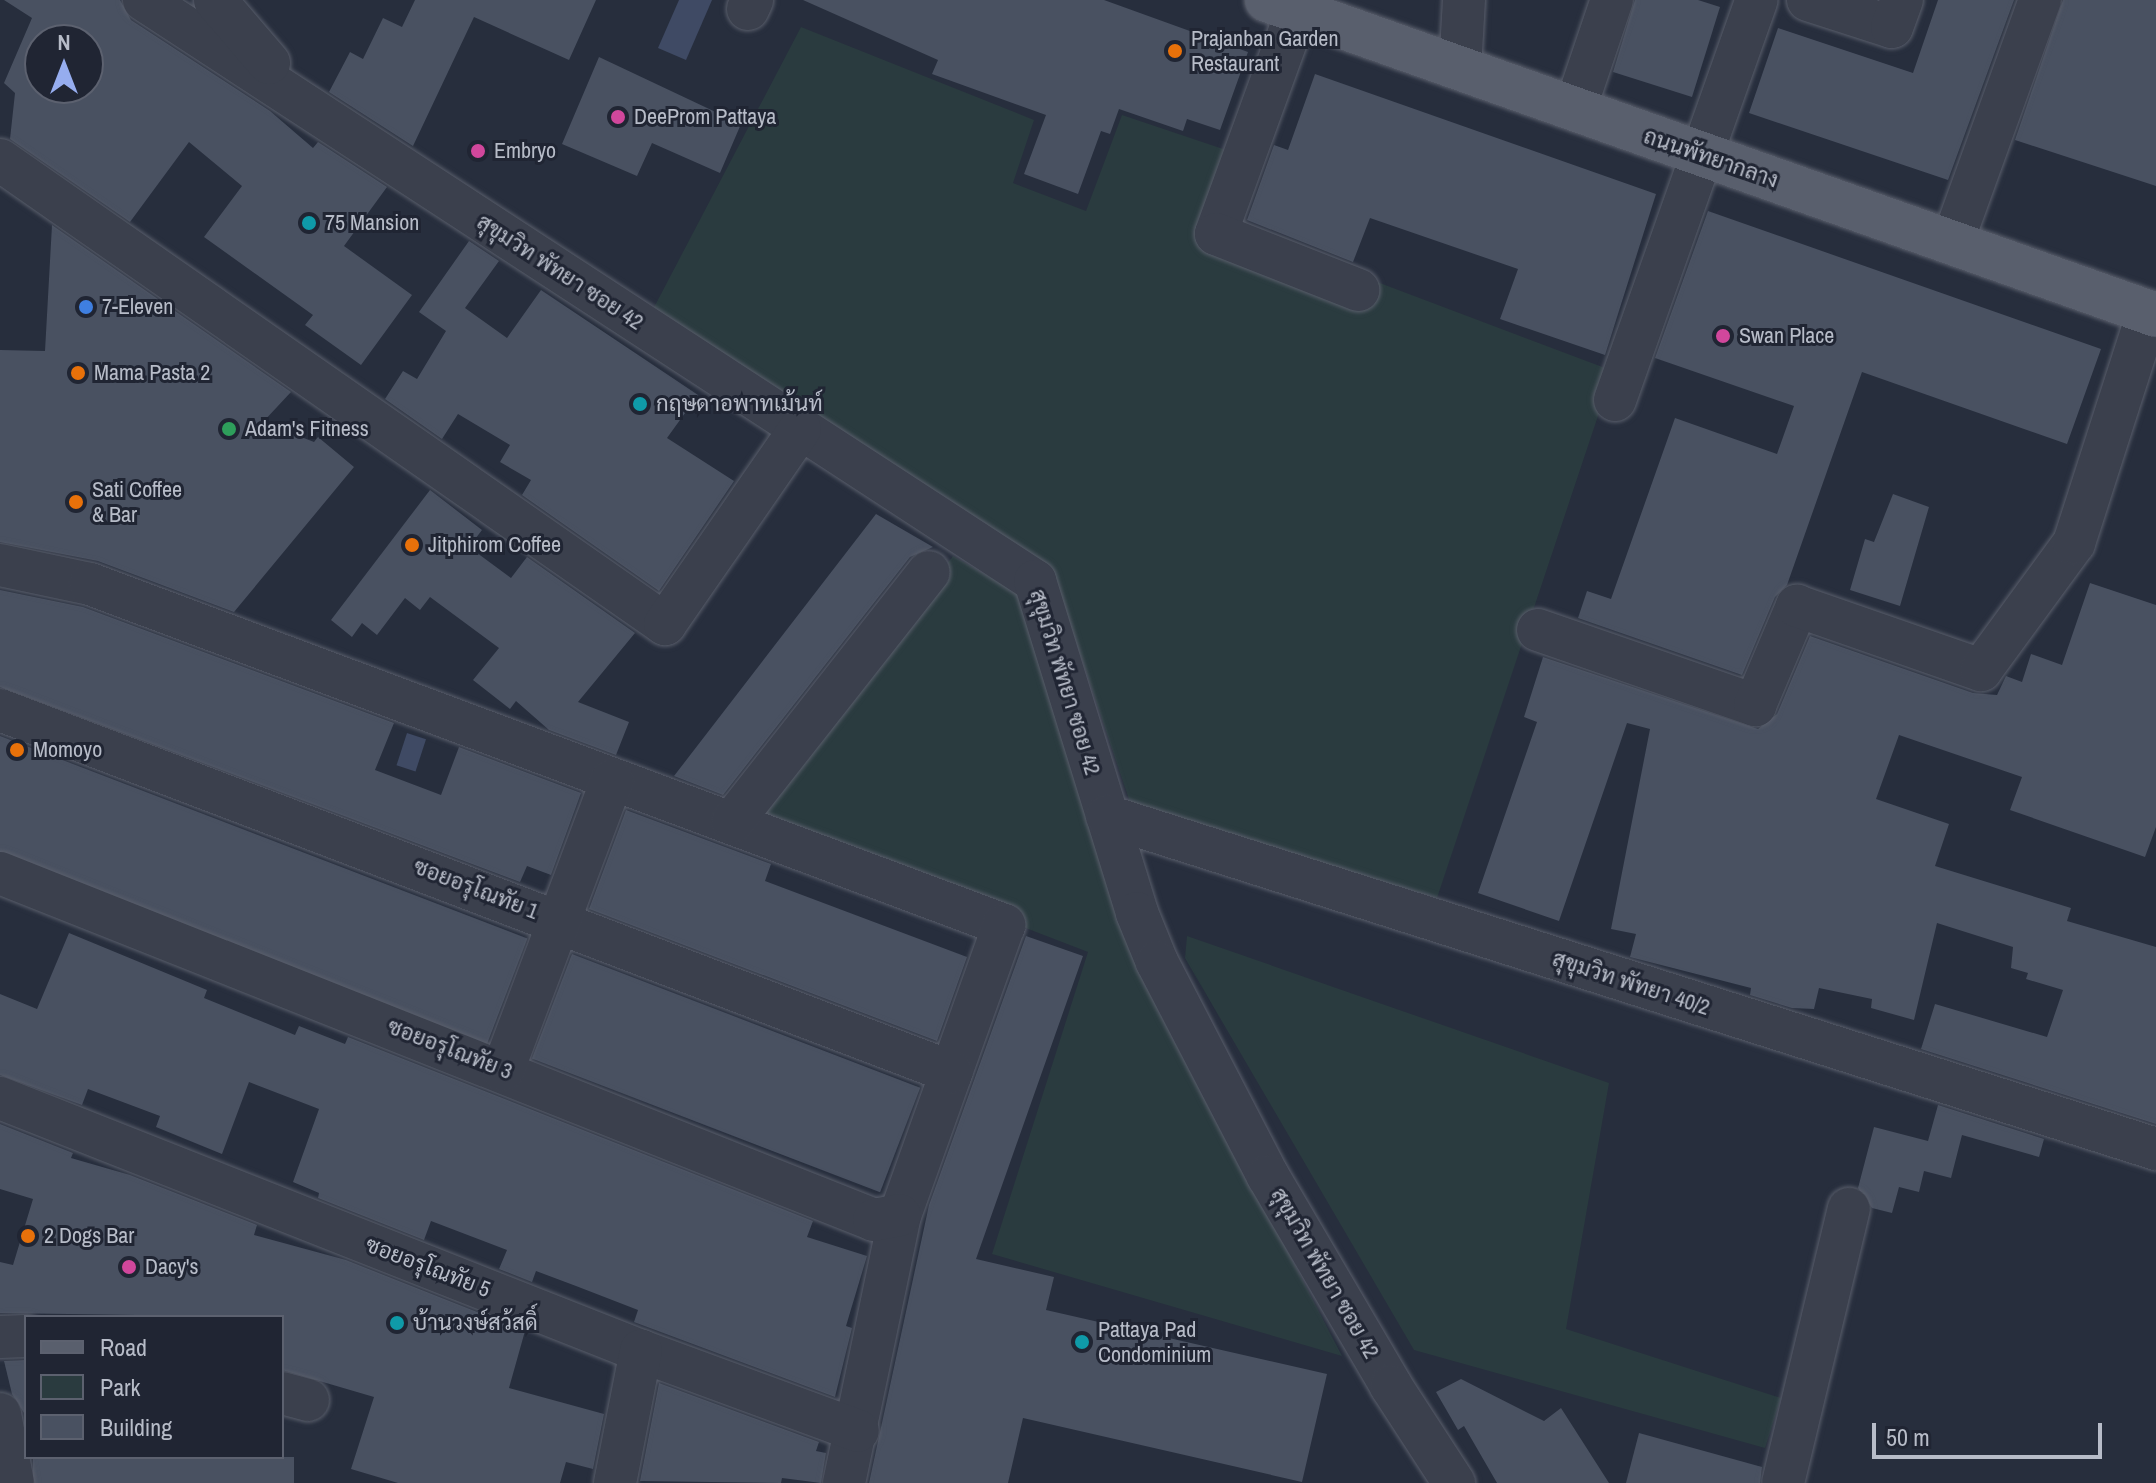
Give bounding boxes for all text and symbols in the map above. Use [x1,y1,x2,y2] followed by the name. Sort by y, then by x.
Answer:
[24,24,104,104] north arrow
[1191,25,1338,76] place label: Prajanban Garden Restaurant
[57,27,71,57] text: N
[1166,42,1184,60] marker: Prajanban Garden Restaurant
[634,104,776,130] place label: DeeProm Pattaya
[609,108,627,126] marker: DeeProm Pattaya
[1640,123,1782,193] street label: ถนนพัทยากลาง
[494,138,556,164] place label: Embryo
[469,142,487,160] marker: Embryo
[472,208,648,336] street label: สุขุมวิท พัทยา ซอย 42
[325,210,419,236] place label: 75 Mansion
[300,214,318,232] marker: 75 Mansion
[102,294,173,320] place label: 7-Eleven
[77,298,95,316] marker: 7-Eleven
[1739,323,1834,349] place label: Swan Place
[1714,327,1732,345] marker: Swan Place
[94,360,210,386] place label: Mama Pasta 2
[69,364,87,382] marker: Mama Pasta 2
[656,391,823,417] place label: กฤษดาอพาทเม้นท์
[631,395,649,413] marker: กฤษดาอพาทเม้นท์
[245,416,369,442] place label: Adam's Fitness
[220,420,238,438] marker: Adam's Fitness
[92,476,182,528] place label: Sati Coffee & Bar
[67,493,85,511] marker: Sati Coffee & Bar
[428,532,561,558] place label: Jitphirom Coffee
[403,536,421,554] marker: Jitphirom Coffee
[1024,586,1106,778] street label: สุขุมวิท พัทยา ซอย 42
[33,737,102,763] place label: Momoyo
[8,741,26,759] marker: Momoyo
[410,853,542,925] street label: ซอยอรุโณทัย 1
[1549,945,1713,1021] street label: สุขุมวิท พัทยา 40/2
[384,1013,516,1085] street label: ซอยอรุโณทัย 3
[1265,1183,1385,1363] street label: สุขุมวิท พัทยา ซอย 42
[44,1223,134,1249] place label: 2 Dogs Bar
[19,1227,37,1245] marker: 2 Dogs Bar
[362,1231,494,1303] street label: ซอยอรุโณทัย 5
[145,1254,199,1280] place label: Dacy's
[120,1258,138,1276] marker: Dacy's
[413,1310,538,1336] place label: บ้านวงษ์สว้สดิ์
[388,1314,406,1332] marker: บ้านวงษ์สว้สดิ์
[24,1315,284,1459] legend
[1098,1316,1211,1368] place label: Pattaya Pad Condominium
[100,1331,147,1363] text: Road
[1073,1333,1091,1351] marker: Pattaya Pad Condominium
[100,1371,140,1403] text: Park
[1876,1407,2106,1457] scale bar
[100,1411,172,1443] text: Building
[1886,1421,1930,1453] text: 50 m

